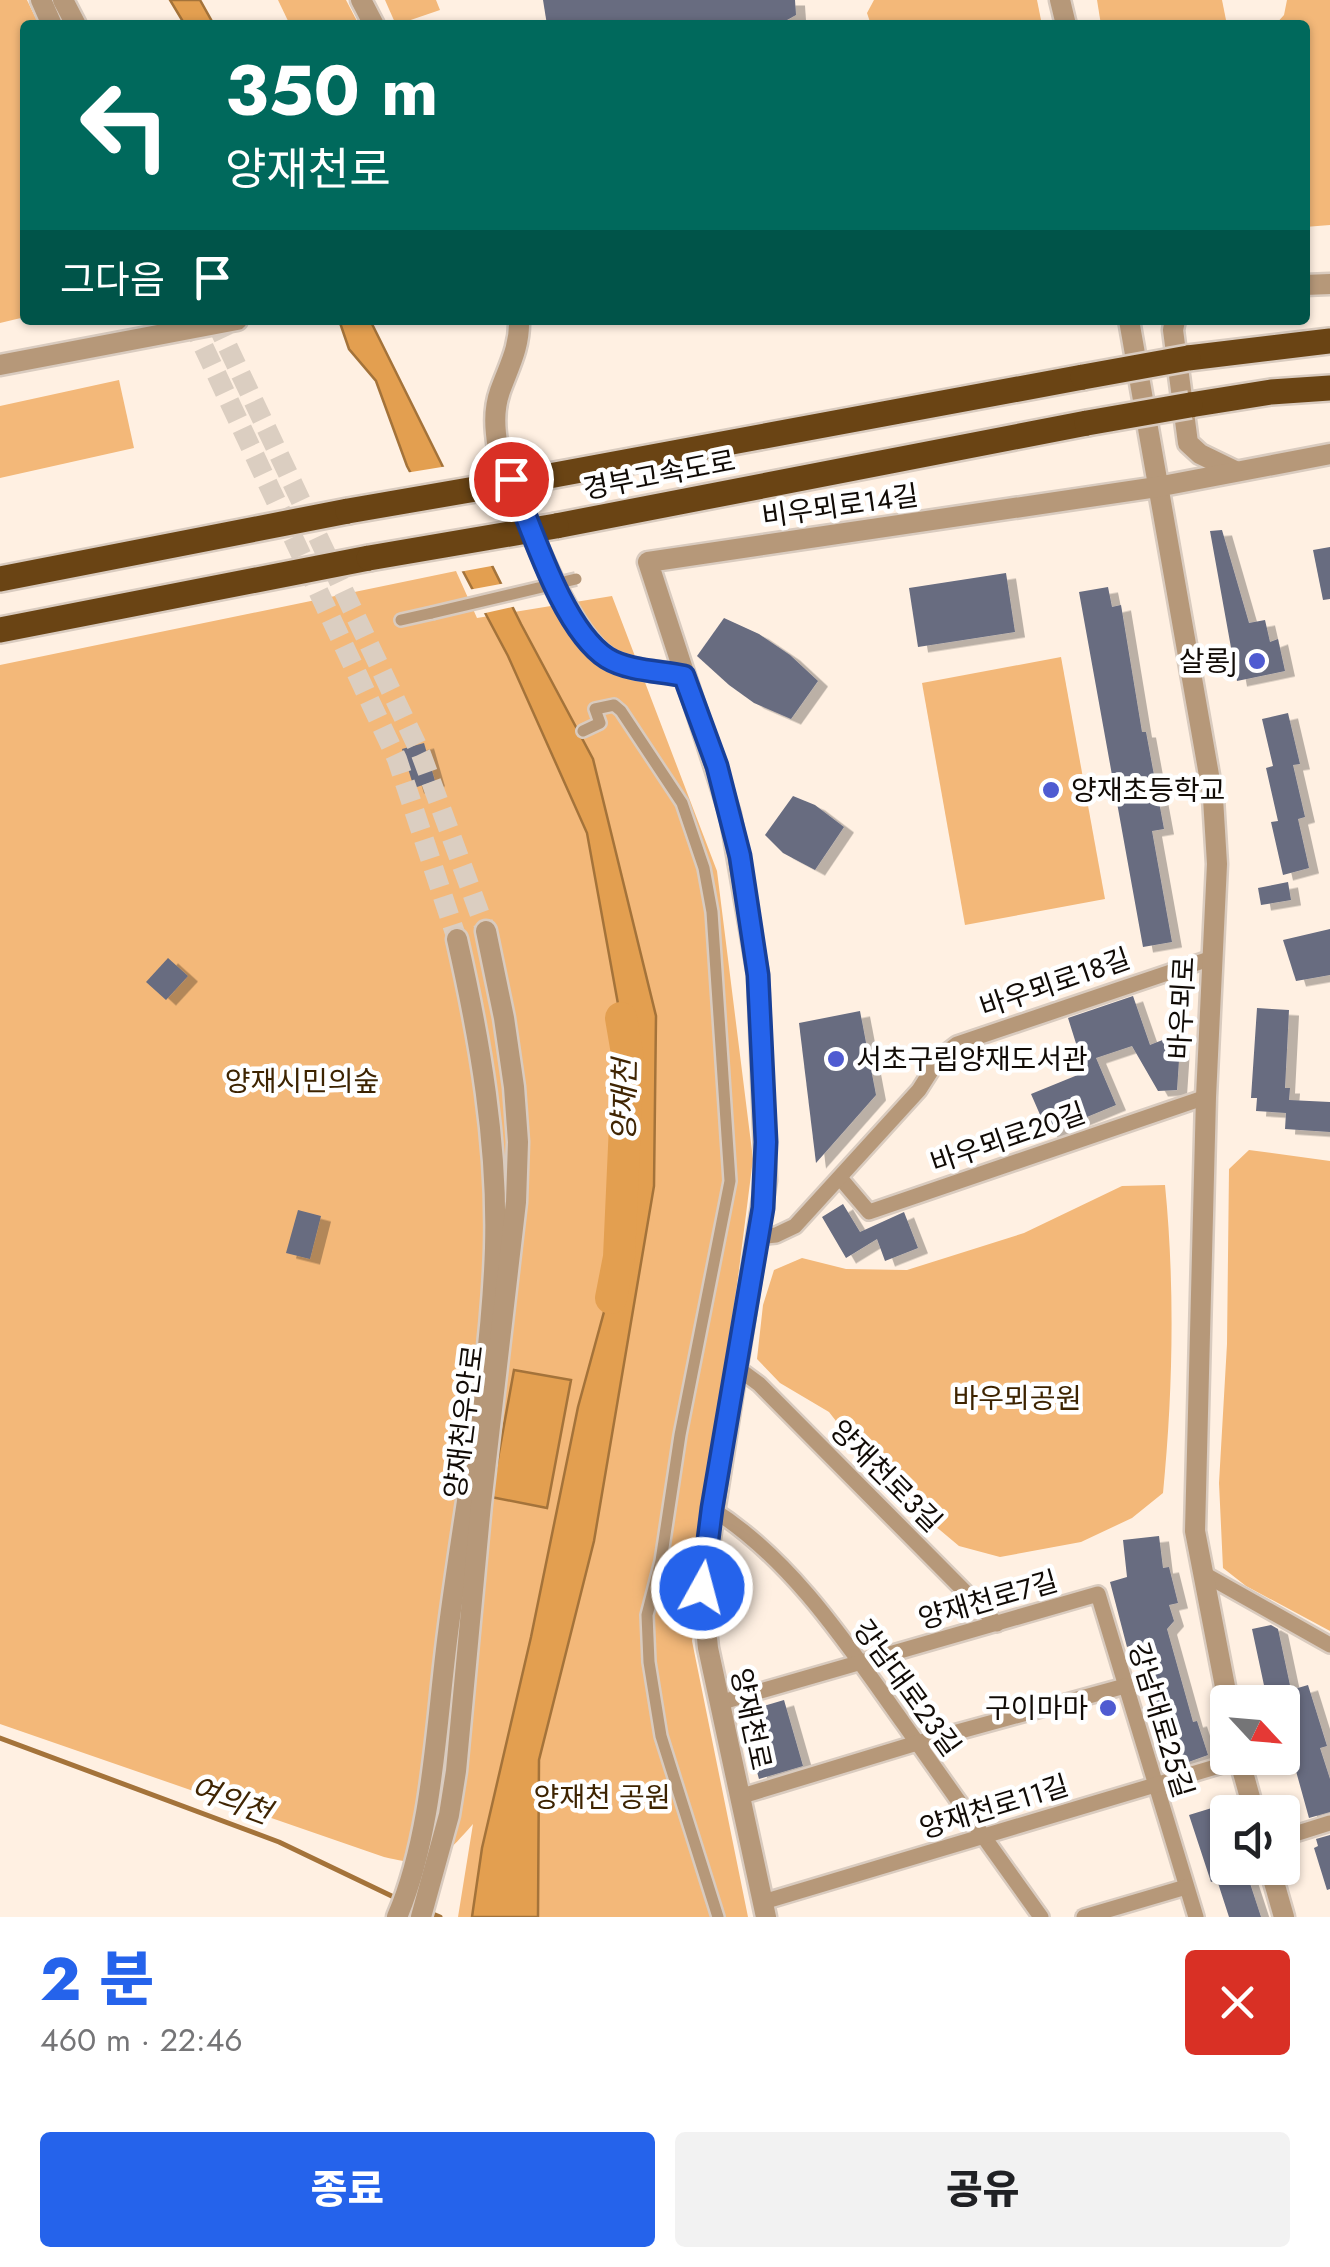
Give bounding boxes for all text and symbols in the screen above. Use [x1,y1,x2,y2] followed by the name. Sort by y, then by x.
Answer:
[225,40,438,141] text: 350 m
[60,60,190,190] icon: left
[225,137,391,202] text: 양재천로
[185,250,240,305] icon: arrive
[60,252,165,307] text: 그다음
[469,437,554,522] pin
[579,440,739,510] street label: 경부고속도로
[484,452,539,507] icon: arrive
[759,475,921,537] street label: 비우뫼로14길
[1179,641,1237,682] place label: 살롱J
[1246,650,1268,672] marker: 살롱J
[1071,770,1226,811] place label: 양재초등학교
[1040,779,1062,801] marker: 양재초등학교
[974,938,1136,1028] street label: 바우뫼로18길
[1159,955,1205,1061] street label: 바우뫼로
[856,1039,1088,1080] place label: 서초구립양재도서관
[825,1048,847,1070] marker: 서초구립양재도서관
[602,1055,646,1142] water label: 양재천
[225,1061,379,1102] park label: 양재시민의숲
[925,1092,1091,1184] street label: 바우뫼로20길
[434,1343,494,1501] street label: 양재천우안로
[953,1378,1081,1419] park label: 바우뫼공원
[821,1411,951,1541] street label: 양재천로3길
[650,1536,754,1640] position arrow
[913,1561,1063,1639] street label: 양재천로7길
[843,1611,971,1765] street label: 강남대로23길
[1118,1637,1204,1803] street label: 강남대로25길
[720,1664,782,1774] street label: 양재천로
[1210,1685,1300,1775] north arrow
[1210,1685,1300,1885] map controls
[985,1688,1088,1729] place label: 구이마마
[1097,1697,1119,1719] marker: 구이마마
[914,1765,1074,1849] street label: 양재천로11길
[185,1766,280,1836] water label: 여의천
[533,1777,671,1818] park label: 양재천 공원
[1210,1795,1300,1885] button: sound
[40,1936,154,2023] text: 2 분
[1185,1950,1290,2055] button: close
[40,2017,243,2063] text: 460 m · 22:46
[40,2132,655,2247] button: 종료
[675,2132,1290,2247] button: 공유

